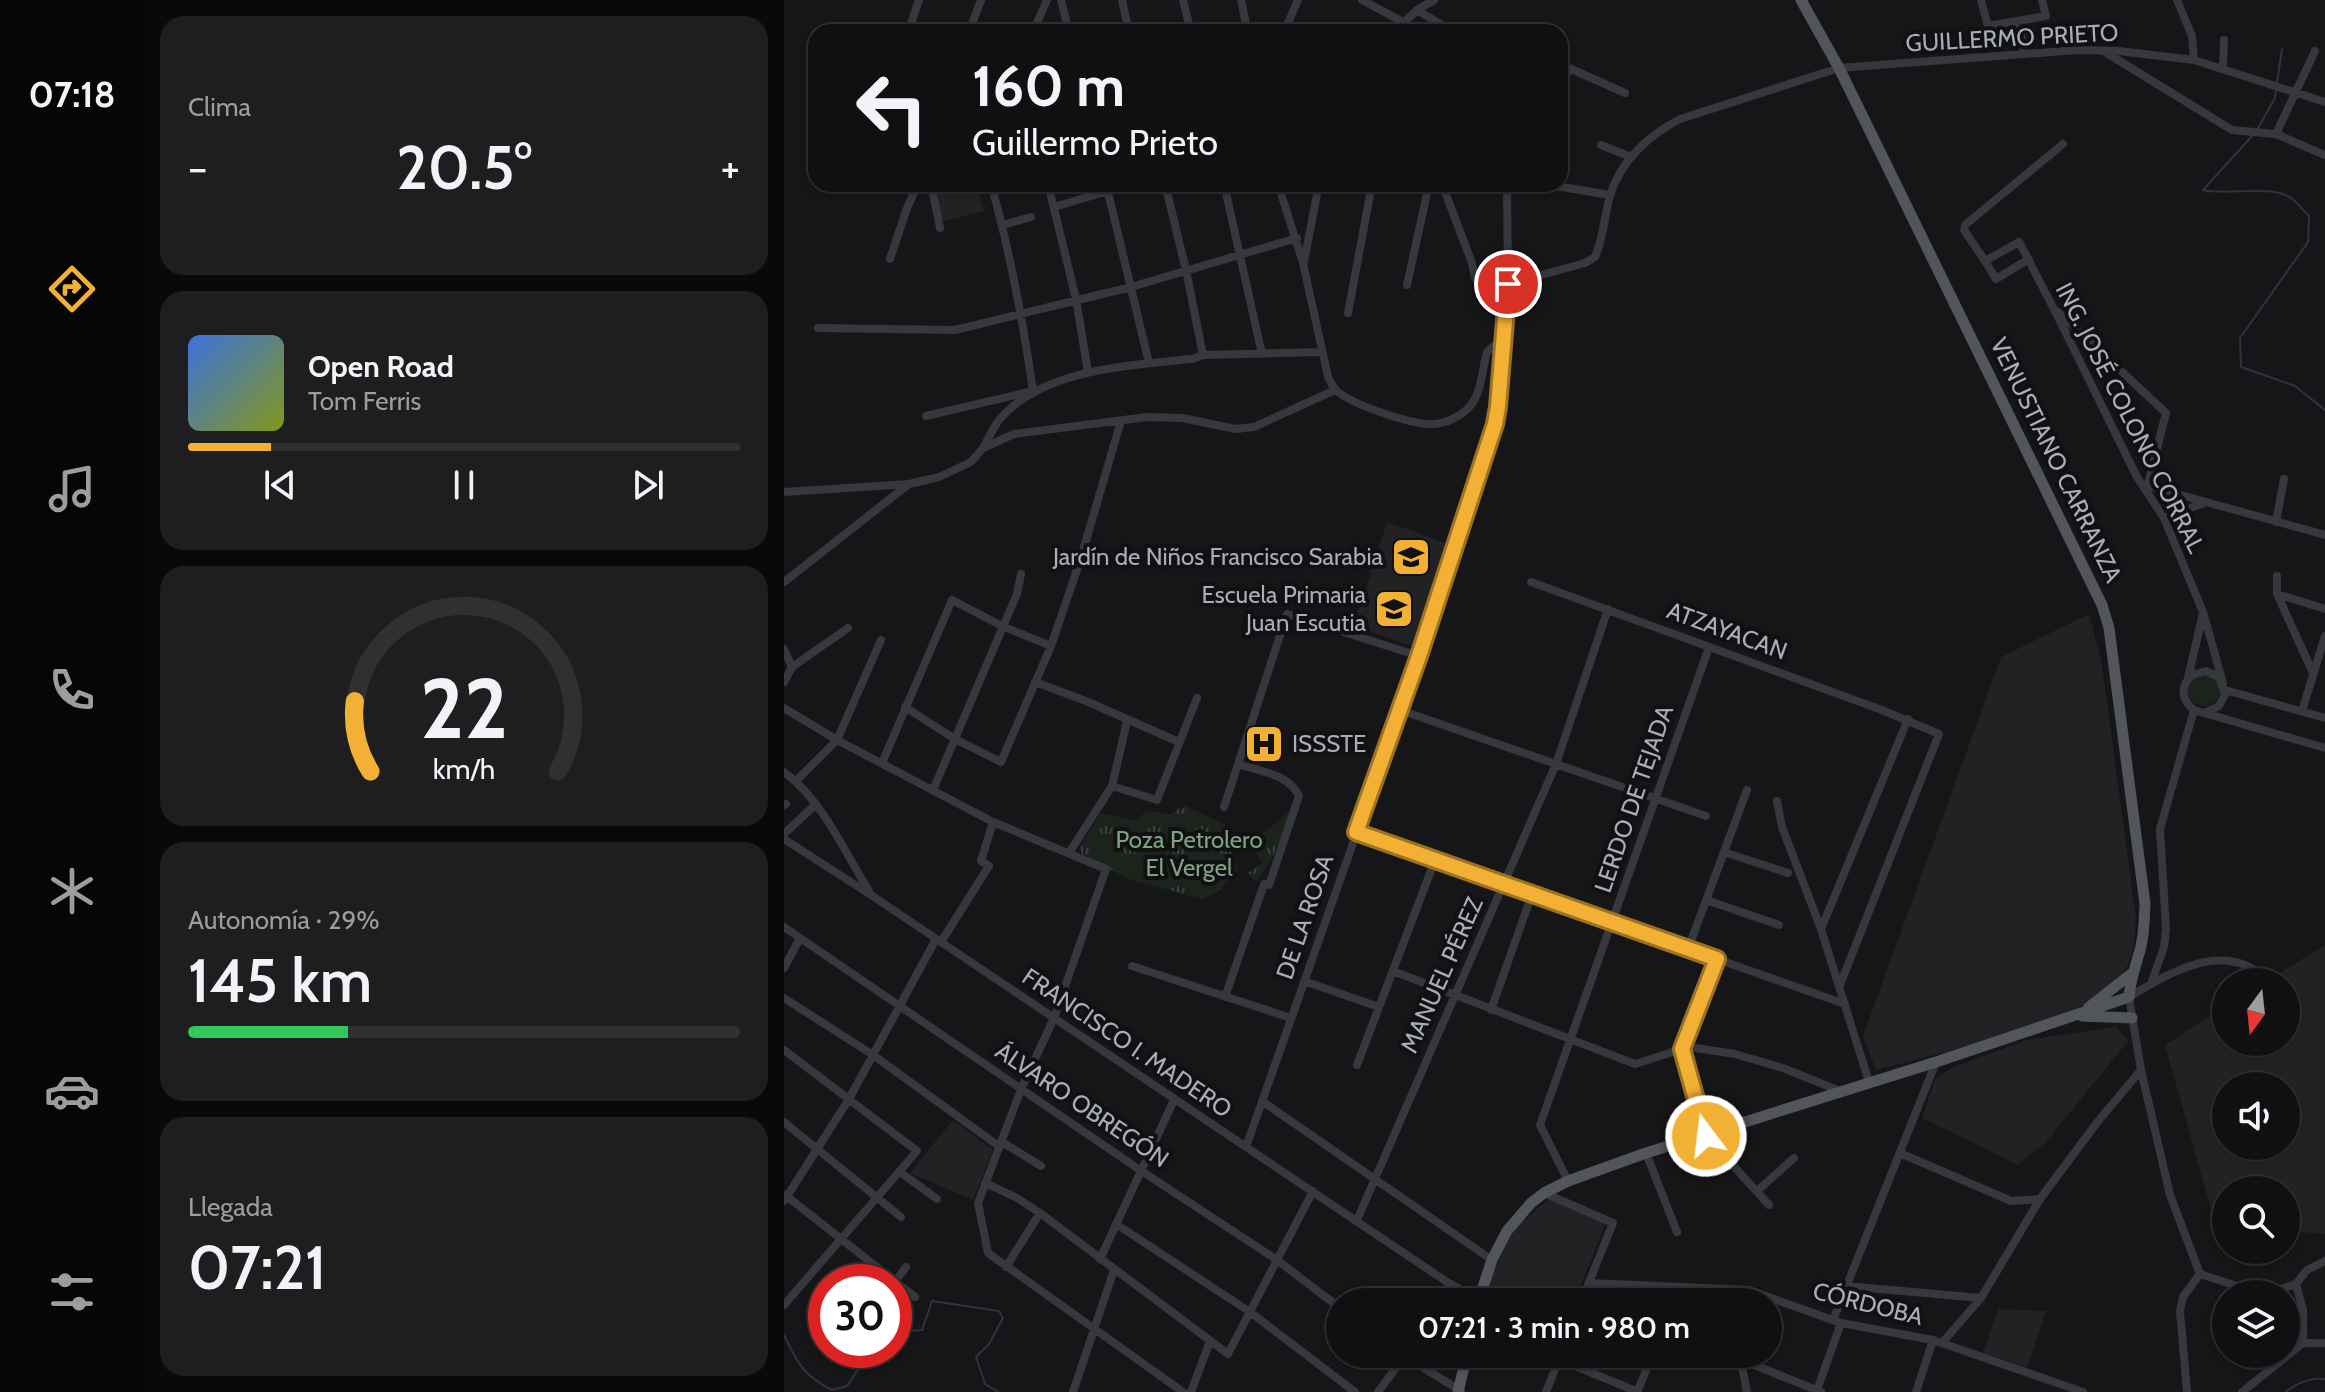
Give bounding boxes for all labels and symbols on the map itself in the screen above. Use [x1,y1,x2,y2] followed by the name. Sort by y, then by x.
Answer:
[1905,17,2119,58] street label: GUILLERMO PRIETO
[1474,250,1542,318] pin
[2050,278,2211,558] street label: ING. JOSÉ COLONO CORRAL
[1984,333,2129,587] street label: VENUSTIANO CARRANZA
[1390,536,1432,578] school or university icon: Jardín de Niños Francisco Sarabia
[1052,542,1383,571] place label: Jardín de Niños Francisco Sarabia
[1202,580,1366,637] place label: Escuela Primaria Juan Escutia
[1373,588,1415,630] school or university icon: Escuela Primaria Juan Escutia
[1663,595,1791,666] street label: ATZAYACAN
[1588,701,1679,896] street label: LERDO DE TEJADA
[1243,723,1285,765] hospital icon: ISSSTE
[1292,729,1366,758] place label: ISSSTE
[1115,825,1263,882] park label: Poza Petrolero El Vergel
[1270,850,1339,983] street label: DE LA ROSA
[1394,892,1489,1057] street label: MANUEL PÉREZ
[1017,962,1238,1124] street label: FRANCISCO I. MADERO
[2212,968,2300,1056] north arrow
[990,1036,1174,1173] street label: ÁLVARO OBREGÓN
[1664,1094,1748,1178] position arrow
[808,1264,912,1368] speed limit sign: 30
[1810,1276,1926,1331] street label: CÓRDOBA

